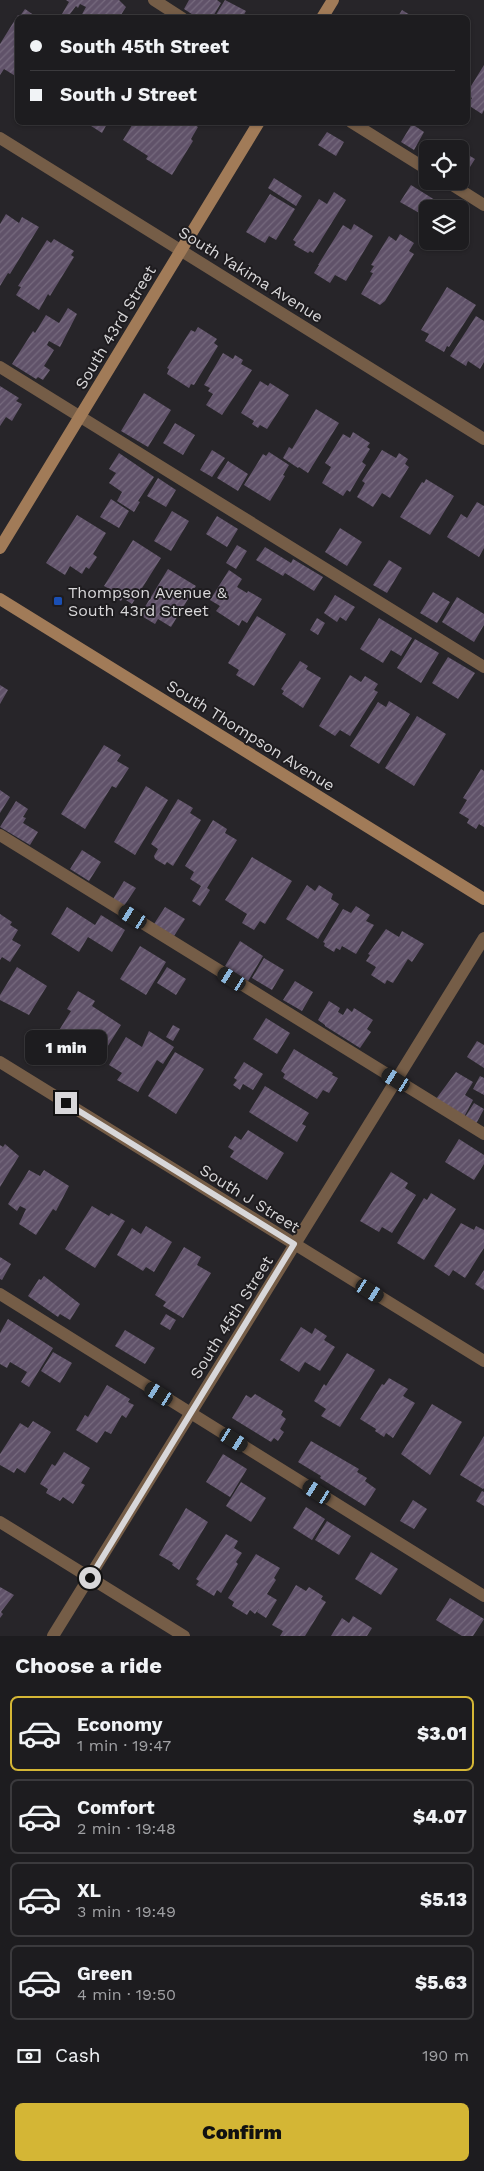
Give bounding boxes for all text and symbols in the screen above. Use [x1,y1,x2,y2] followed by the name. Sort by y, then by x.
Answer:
[60,35,229,58] text: South 45th Street
[60,83,197,106] text: South J Street
[419,140,469,250] map controls
[419,140,469,190] button: locate
[419,200,469,250] button: layers
[175,222,326,327] street label: South Yakima Avenue
[71,262,160,393] street label: South 43rd Street
[68,583,228,620] place label: Thompson Avenue & South 43rd Street
[52,595,64,607] marker: Thompson Avenue & South 43rd Street
[163,676,338,795] street label: South Thompson Avenue
[116,903,149,931] car
[215,965,248,993] car
[25,1030,107,1066] callout: 1 min
[45,1038,87,1057] text: 1 min
[379,1066,412,1094] car
[55,1092,77,1114] route end
[196,1160,303,1237] street label: South J Street
[186,1252,277,1382] street label: South 45th Street
[353,1277,386,1305] car
[142,1380,175,1408] car
[217,1426,250,1454] car
[300,1478,333,1506] car
[79,1567,101,1589] route start
[15,1653,162,1678] text: Choose a ride
[17,1711,62,1756] icon: car
[77,1713,162,1736] text: Economy
[417,1722,467,1745] text: $3.01
[77,1736,171,1755] text: 1 min · 19:47
[17,1794,62,1839] icon: car
[77,1796,155,1819] text: Comfort
[413,1805,467,1828] text: $4.07
[77,1819,176,1838] text: 2 min · 19:48
[17,1877,62,1922] icon: car
[77,1879,101,1902] text: XL
[420,1888,467,1911] text: $5.13
[77,1902,176,1921] text: 3 min · 19:49
[17,1960,62,2005] icon: car
[77,1962,133,1985] text: Green
[415,1971,467,1994] text: $5.63
[77,1985,176,2004] text: 4 min · 19:50
[15,2042,43,2070] icon: cash
[55,2044,101,2067] text: Cash
[422,2046,469,2065] text: 190 m
[15,2103,469,2161] button: Confirm

